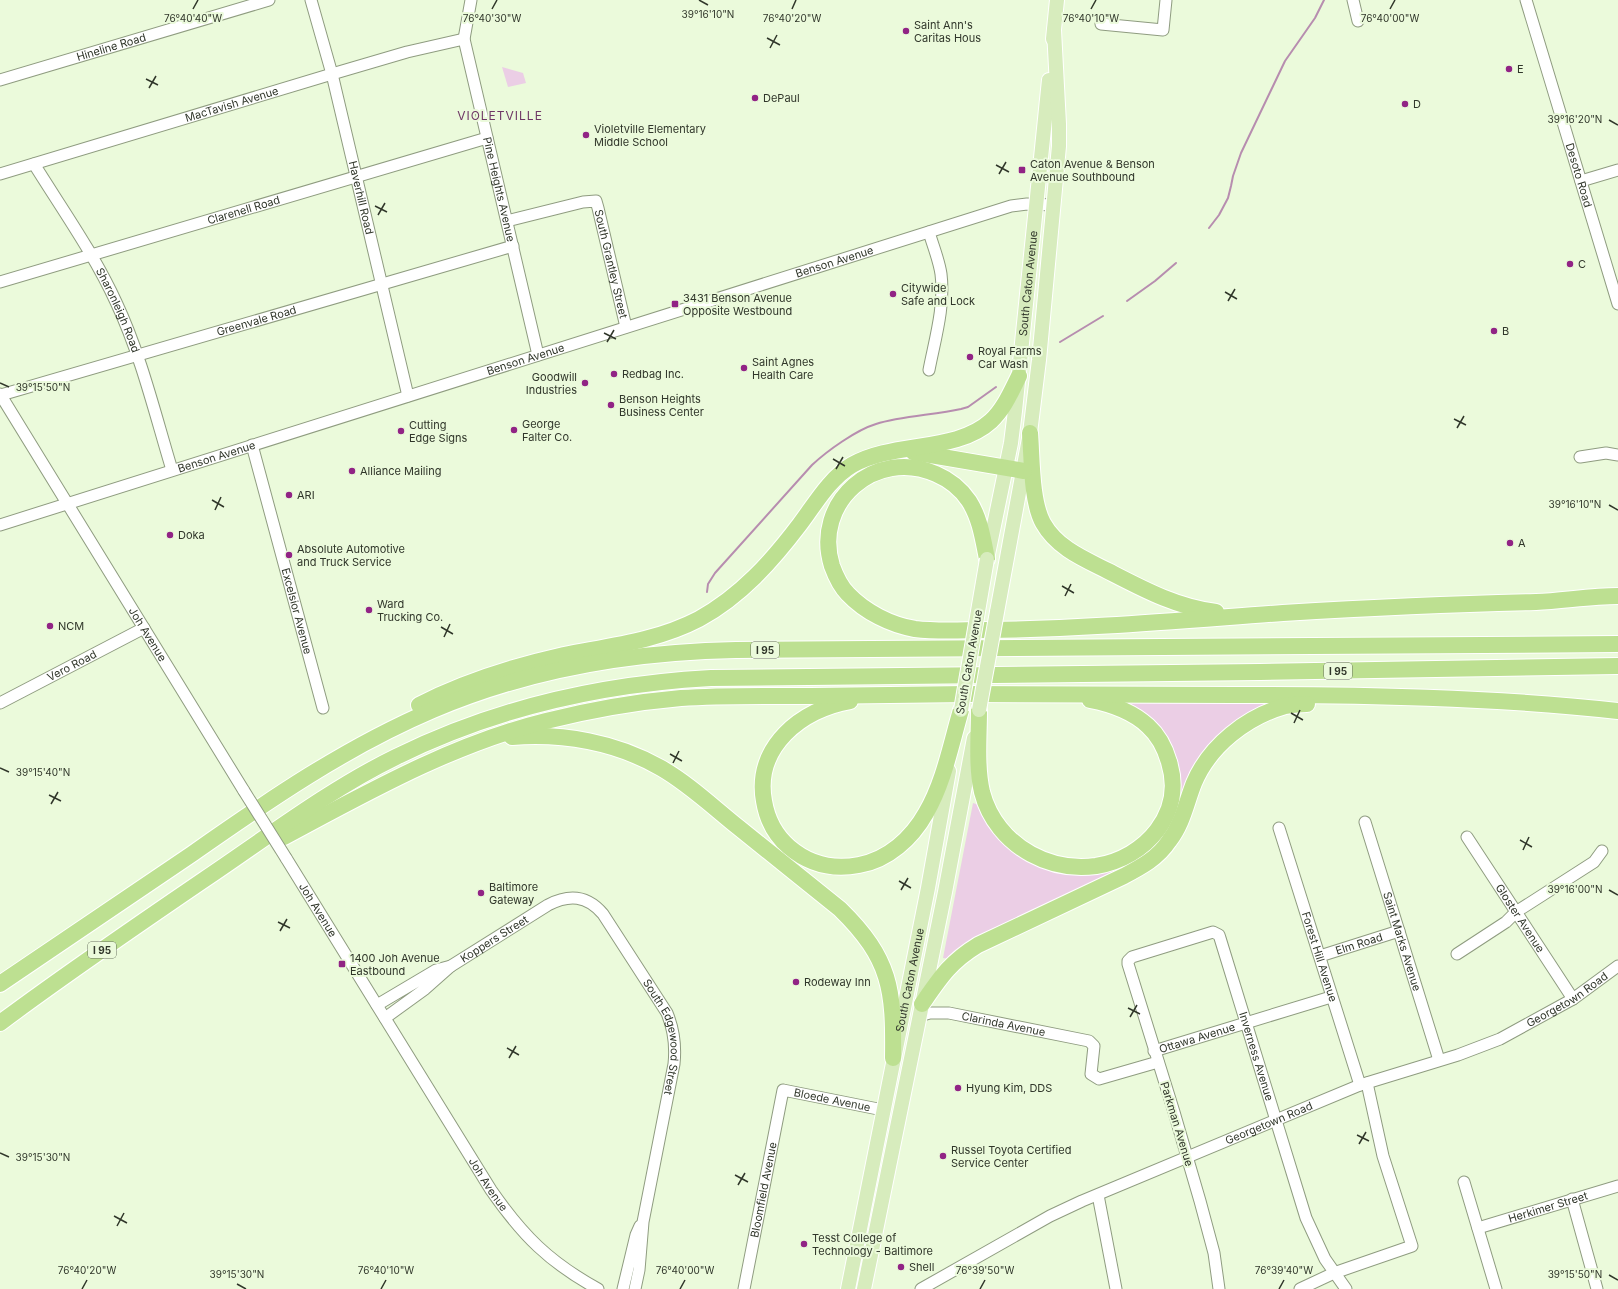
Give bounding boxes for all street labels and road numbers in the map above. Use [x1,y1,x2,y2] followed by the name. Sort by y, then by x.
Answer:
[75,30,148,64] street label: Hineline Road
[183,84,280,125] street label: MacTavish Avenue
[480,135,518,243] street label: Pine Heights Avenue
[1563,141,1595,209] street label: Desoto Road
[346,160,377,236] street label: Haverhill Road
[206,193,282,227] street label: Clarenell Road
[592,208,631,320] street label: South Grantley Street
[1016,230,1040,337] street label: South Caton Avenue
[794,243,875,281] street label: Benson Avenue
[93,265,143,354] street label: Sharonleigh Road
[215,302,298,339] street label: Greenvale Road
[485,340,566,378] street label: Benson Avenue
[176,438,257,476] street label: Benson Avenue
[278,566,315,656] street label: Excelsior Avenue
[126,605,170,664] street label: Joh Avenue
[953,609,985,715] street label: South Caton Avenue
[751,642,779,658] road number: I 95
[45,647,99,684] street label: Vero Road
[1324,663,1352,679] road number: I 95
[296,880,340,940] street label: Joh Avenue
[1493,881,1548,955] street label: Gloster Avenue
[1380,890,1424,993] street label: Saint Marks Avenue
[1299,910,1340,1003] street label: Forest Hill Avenue
[458,912,531,965] street label: Koppers Street
[892,927,927,1033] street label: South Caton Avenue
[1334,930,1384,958] street label: Elm Road
[88,942,116,958] road number: I 95
[1524,969,1610,1030] street label: Georgetown Road
[640,976,682,1097] street label: South Edgewood Street
[960,1009,1047,1039] street label: Clarinda Avenue
[1236,1010,1277,1103] street label: Inverness Avenue
[1157,1020,1237,1056] street label: Ottawa Avenue
[1157,1080,1197,1168] street label: Parkman Avenue
[793,1085,872,1114] street label: Bloede Avenue
[1223,1099,1315,1148] street label: Georgetown Road
[747,1141,780,1239] street label: Bloomfield Avenue
[466,1155,511,1214] street label: Joh Avenue
[1507,1188,1590,1226] street label: Herkimer Street

